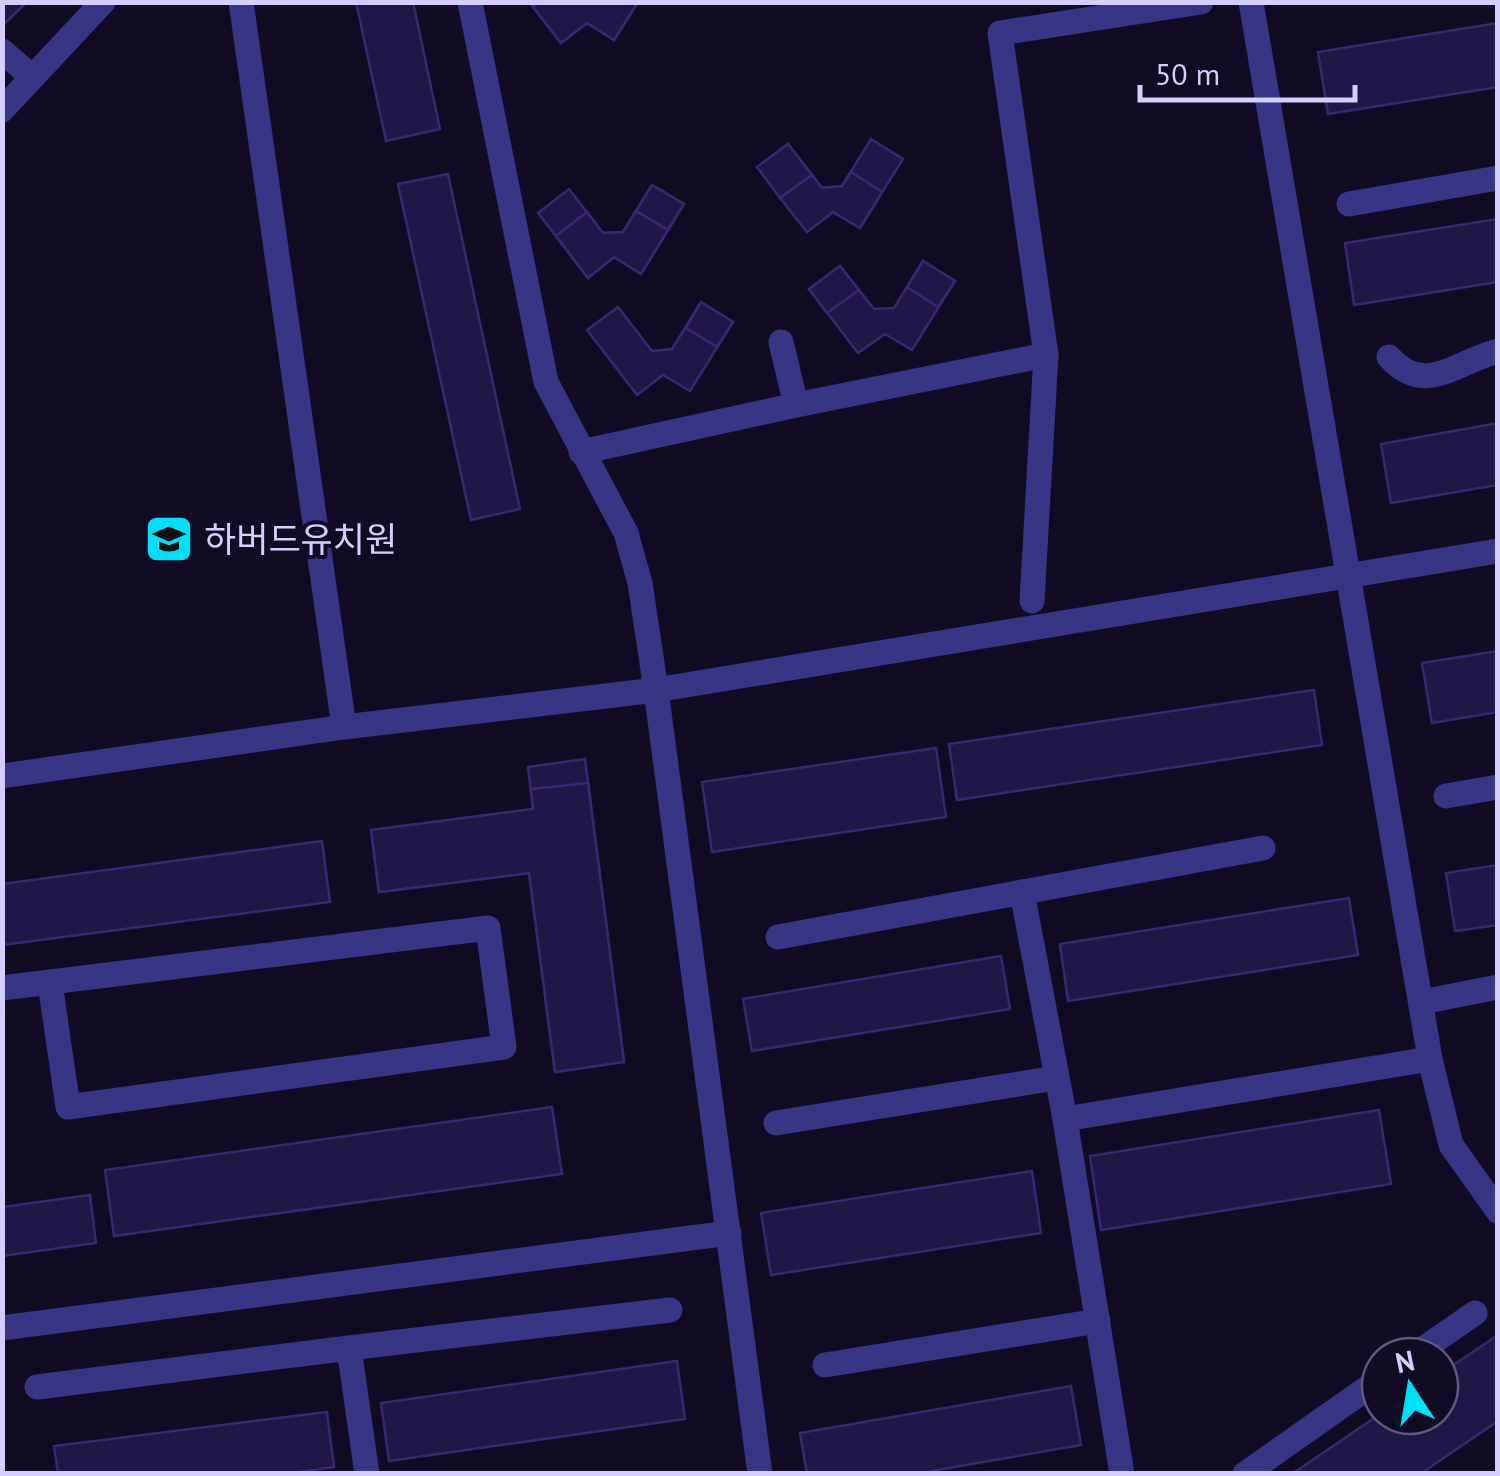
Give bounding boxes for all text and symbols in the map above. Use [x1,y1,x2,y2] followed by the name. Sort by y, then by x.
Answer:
[1140,40,1355,102] scale bar
[1155,54,1220,93] text: 50 m
[143,513,195,565] school or university icon: 하버드유치원
[204,516,397,562] place label: 하버드유치원
[1360,1336,1460,1436] north arrow
[1392,1341,1418,1381] text: N

